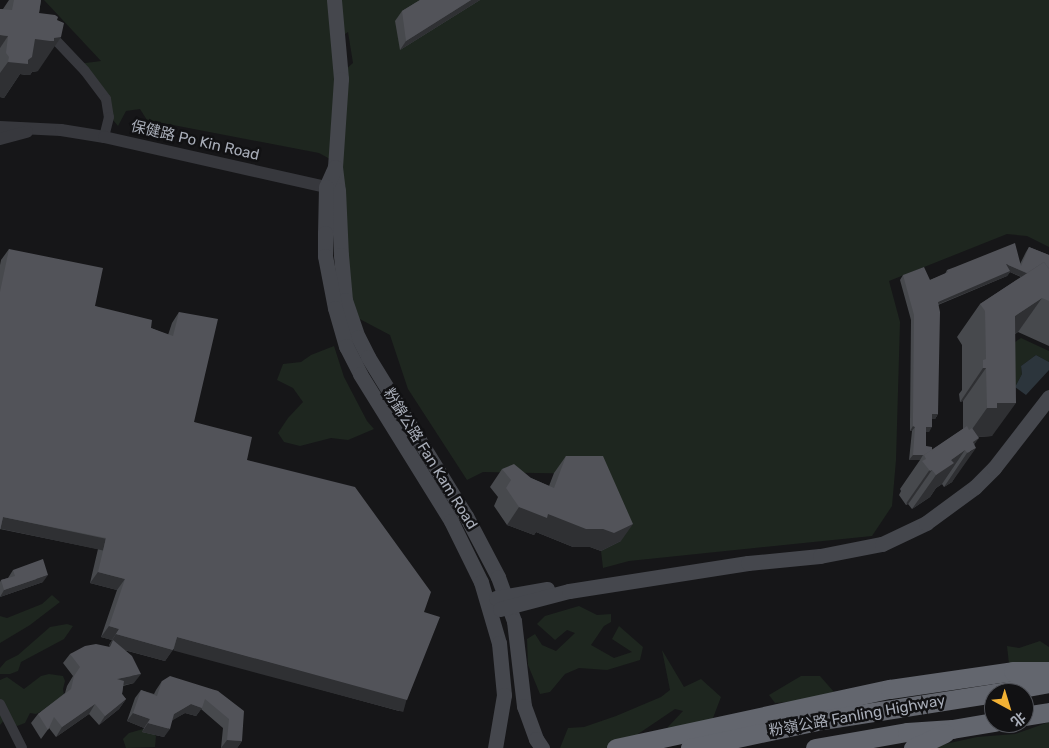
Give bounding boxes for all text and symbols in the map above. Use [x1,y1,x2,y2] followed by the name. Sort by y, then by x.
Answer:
[129,117,261,165] street label: 保健路 Po Kin Road
[379,385,481,533] street label: 粉錦公路 Fan Kam Road
[984,683,1034,733] north arrow
[767,692,947,740] street label: 粉嶺公路 Fanling Highway
[1007,708,1029,730] text: 北

